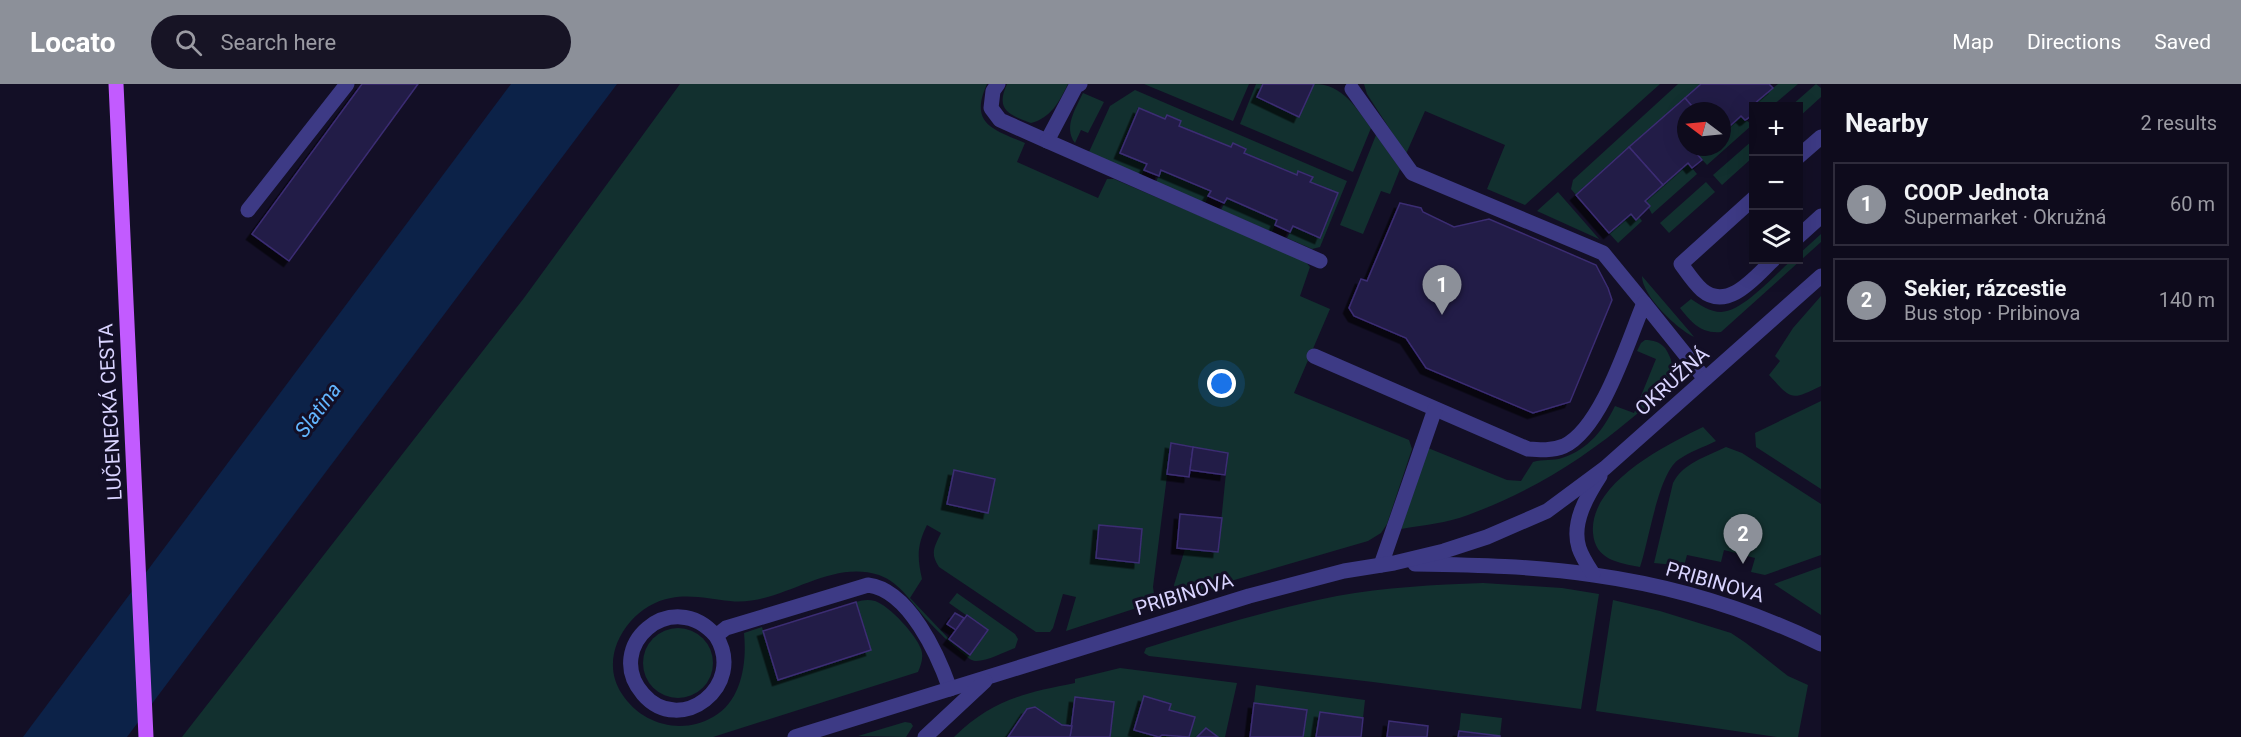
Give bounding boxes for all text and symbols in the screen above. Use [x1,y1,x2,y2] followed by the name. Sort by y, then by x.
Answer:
[151,15,571,69] search box
[30,26,115,59] text: Locato
[172,26,205,59] icon: search
[220,30,336,55] text: Search here
[1952,30,1994,54] text: Map
[2027,30,2121,54] text: Directions
[2154,30,2211,54] text: Saved
[1677,102,1731,156] north arrow
[1749,102,1803,264] map controls
[1749,102,1803,156] button: +
[1845,108,1928,138] text: Nearby
[2141,111,2217,135] text: 2 results
[1749,156,1803,210] button: −
[1904,180,2049,205] text: COOP Jednota
[1861,192,1872,216] text: 1
[2170,192,2215,216] text: 60 m
[1904,205,2107,229] text: Supermarket · Okružná
[1749,210,1803,264] button: layers
[1422,266,1462,315] pin: 1
[1904,276,2066,301] text: Sekier, rázcestie
[1861,288,1872,312] text: 2
[2159,288,2215,312] text: 140 m
[1904,301,2080,325] text: Bus stop · Pribinova
[93,323,127,501] street label: LUČENECKÁ CESTA
[1630,342,1714,420] street label: OKRUŽNÁ
[1207,369,1236,398] your location
[290,378,346,442] water label: Slatina
[1724,514,1762,564] pin: 2
[1663,557,1767,607] street label: PRIBINOVA
[1132,568,1236,620] street label: PRIBINOVA

